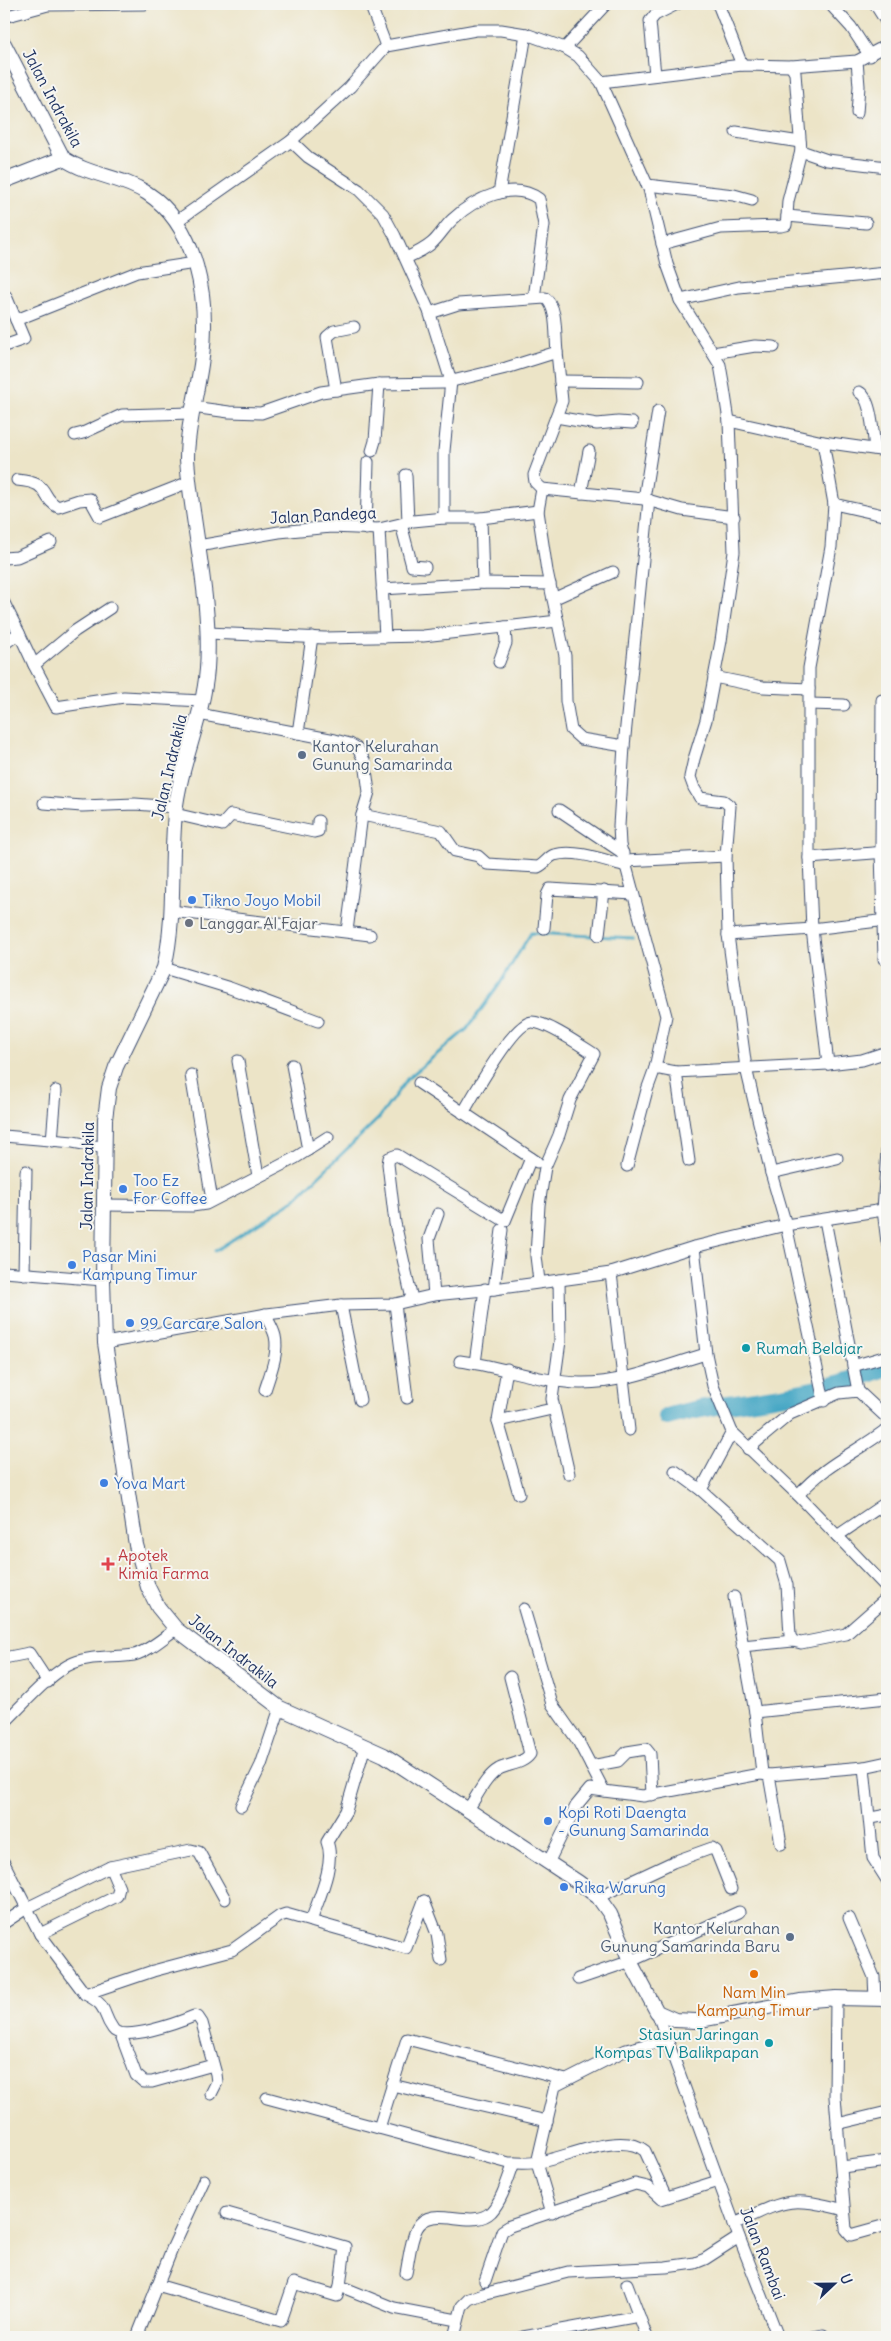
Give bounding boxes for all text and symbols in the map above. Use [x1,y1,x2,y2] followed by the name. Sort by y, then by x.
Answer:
[19,45,87,151] street label: Jalan Indrakila
[269,502,377,528] street label: Jalan Pandega
[147,712,191,822] street label: Jalan Indrakila
[312,736,453,774] place label: Kantor Kelurahan Gunung Samarinda
[296,749,308,761] marker: Kantor Kelurahan Gunung Samarinda
[202,890,321,910] place label: Tikno Joyo Mobil
[186,894,198,906] marker: Tikno Joyo Mobil
[199,913,318,933] place label: Langgar Al Fajar
[183,917,195,929] marker: Langgar Al Fajar
[76,1122,98,1230] street label: Jalan Indrakila
[133,1170,207,1208] place label: Too Ez For Coffee
[117,1183,129,1195] marker: Too Ez For Coffee
[82,1246,198,1284] place label: Pasar Mini Kampung Timur
[66,1259,78,1271] marker: Pasar Mini Kampung Timur
[140,1313,264,1333] place label: 99 Carcare Salon
[124,1317,136,1329] marker: 99 Carcare Salon
[756,1338,863,1358] place label: Rumah Belajar
[740,1342,752,1354] marker: Rumah Belajar
[114,1473,186,1493] place label: Yova Mart
[98,1477,110,1489] marker: Yova Mart
[118,1545,209,1583] place label: Apotek Kimia Farma
[102,1558,114,1570] marker: Apotek Kimia Farma
[185,1610,283,1692] street label: Jalan Indrakila
[558,1802,709,1840] place label: Kopi Roti Daengta - Gunung Samarinda
[542,1815,554,1827] marker: Kopi Roti Daengta - Gunung Samarinda
[574,1877,666,1897] place label: Rika Warung
[558,1881,570,1893] marker: Rika Warung
[600,1918,780,1956] place label: Kantor Kelurahan Gunung Samarinda Baru
[784,1931,796,1943] marker: Kantor Kelurahan Gunung Samarinda Baru
[748,1968,760,1980] marker: Nam Min Kampung Timur
[696,1982,812,2020] place label: Nam Min Kampung Timur
[594,2024,759,2062] place label: Stasiun Jaringan Kompas TV Balikpapan
[763,2037,775,2049] marker: Stasiun Jaringan Kompas TV Balikpapan
[736,2204,790,2302] street label: Jalan Rambai
[808,2258,858,2308] north arrow
[836,2271,856,2287] text: U

